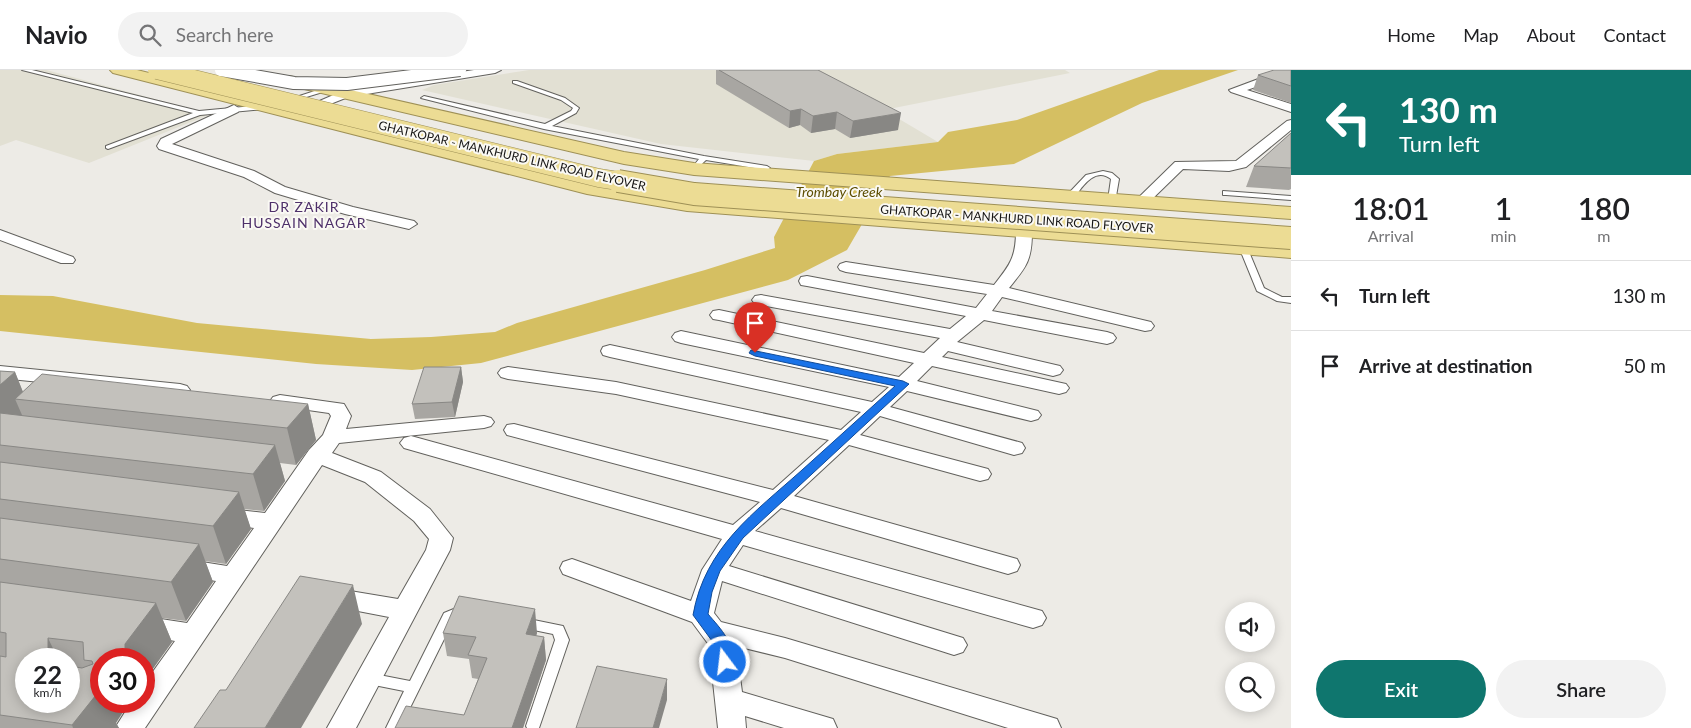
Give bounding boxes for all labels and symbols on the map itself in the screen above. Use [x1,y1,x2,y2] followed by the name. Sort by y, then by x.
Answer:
[377,117,648,194] street label: GHATKOPAR - MANKHURD LINK ROAD FLYOVER
[796,183,883,200] water label: Trombay Creek
[242,198,366,231] district label: DR ZAKIR HUSSAIN NAGAR
[880,201,1155,236] street label: GHATKOPAR - MANKHURD LINK ROAD FLYOVER
[734,302,776,353] pin
[698,635,750,687] position arrow
[90,648,155,713] speed limit sign: 30

